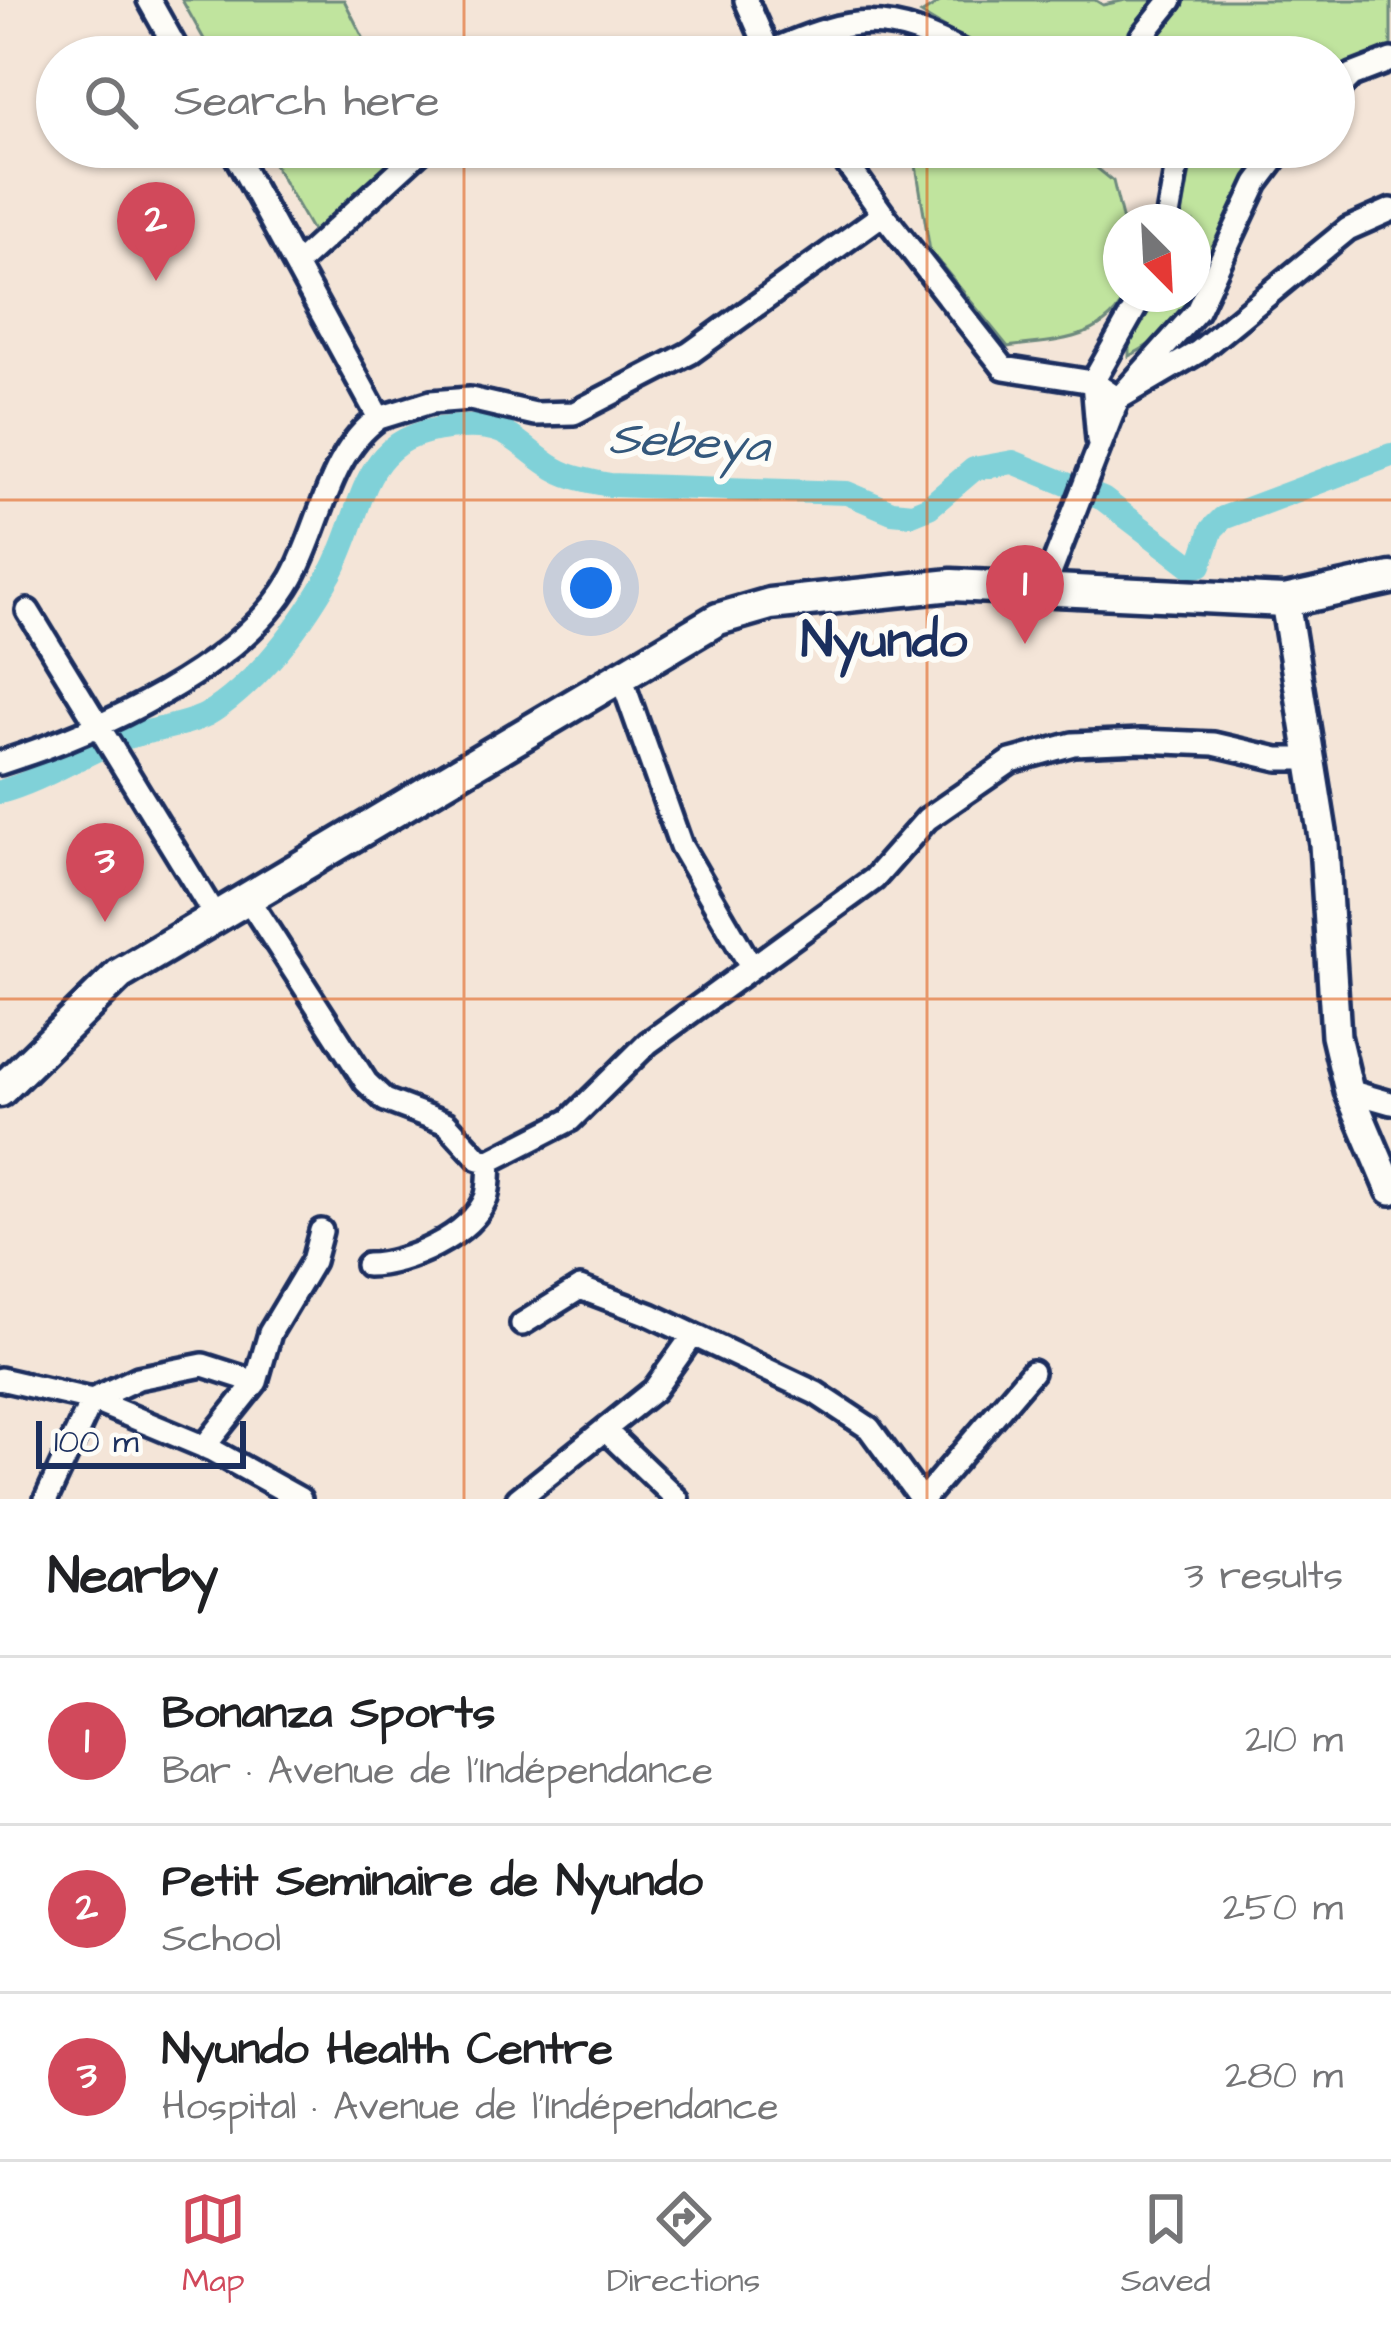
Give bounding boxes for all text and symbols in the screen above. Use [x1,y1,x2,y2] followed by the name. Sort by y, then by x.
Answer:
[36,36,1355,168] search box
[78,69,144,135] icon: search
[174,71,440,133] text: Search here
[117,182,195,281] pin: 2
[1103,204,1211,312] north arrow
[607,406,773,481] water label: Sebeya
[986,545,1064,644] pin: 1
[561,558,621,618] your location
[801,606,967,678] district label: Nyundo
[66,823,144,922] pin: 3
[36,1415,246,1468] scale bar
[54,1419,139,1465] text: 100 m
[48,1542,218,1613] text: Nearby
[1184,1550,1343,1604] text: 3 results
[162,1683,495,1745] text: Bonanza Sports
[85,1714,90,1768] text: 1
[1245,1714,1343,1768] text: 210 m
[162,1745,713,1799] text: Bar · Avenue de l'Indépendance
[162,1851,703,1913] text: Petit Seminaire de Nyundo
[76,1882,98,1936] text: 2
[1222,1882,1343,1936] text: 250 m
[162,1913,281,1967] text: School
[162,2019,613,2081] text: Nyundo Health Centre
[77,2050,97,2104] text: 3
[1225,2050,1343,2104] text: 280 m
[162,2081,779,2135] text: Hospital · Avenue de l'Indépendance
[180,2186,246,2304] tab: Map
[607,2186,760,2304] tab: Directions
[1121,2186,1211,2304] tab: Saved

